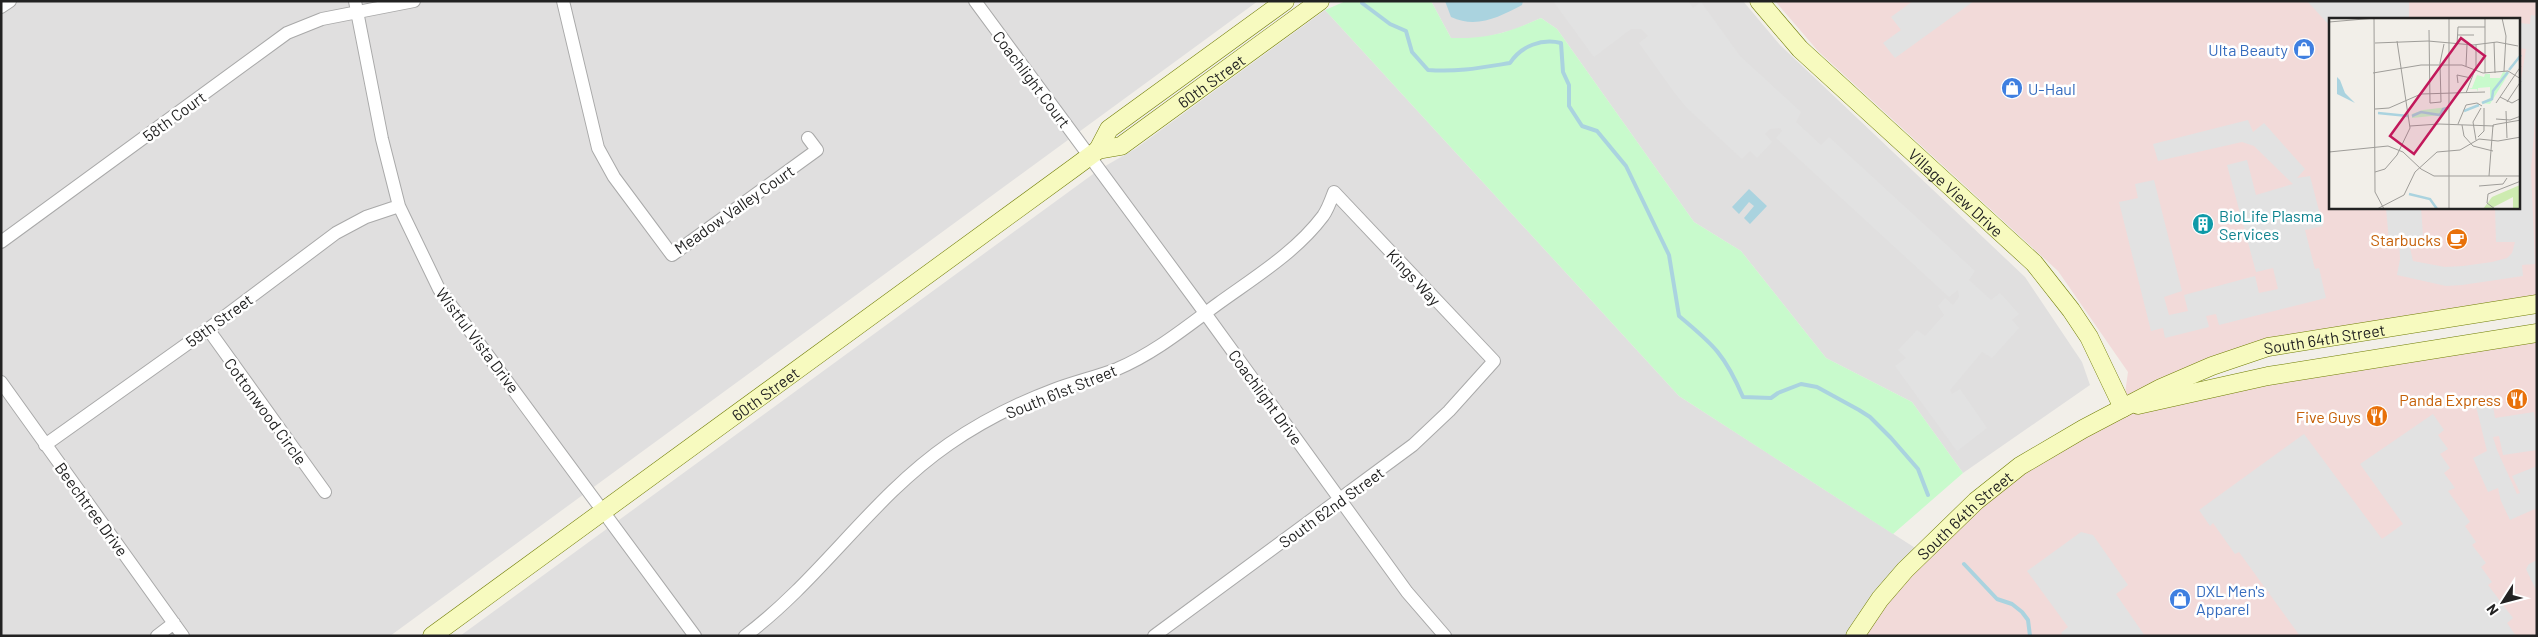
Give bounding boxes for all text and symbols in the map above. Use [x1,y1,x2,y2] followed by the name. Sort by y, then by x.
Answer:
[2329,18,2520,209] inset map
[989,27,1075,131] street label: Coachlight Court
[2292,37,2316,61] shop icon: Ulta Beauty
[2208,40,2289,59] place label: Ulta Beauty
[1173,50,1248,111] street label: 60th Street
[2000,76,2024,100] shop icon: U-Haul
[2028,79,2076,98] place label: U-Haul
[139,87,209,145] street label: 58th Court
[1905,144,2008,240] street label: Village View Drive
[670,161,798,257] street label: Meadow Valley Court
[2219,206,2322,243] place label: BioLife Plasma Services
[2191,212,2215,236] building icon: BioLife Plasma Services
[2445,227,2469,251] cafe icon: Starbucks
[2371,230,2441,249] place label: Starbucks
[1383,245,1445,310] street label: Kings Way
[432,284,524,396] street label: Wistful Vista Drive
[182,289,256,351] street label: 59th Street
[2262,319,2386,357] street label: South 64th Street
[1225,346,1307,448] street label: Coachlight Drive
[221,354,311,468] street label: Cottonwood Circle
[1003,360,1119,422] street label: South 61st Street
[727,362,802,424] street label: 60th Street
[2505,387,2529,411] restaurant icon: Panda Express
[2399,390,2501,409] place label: Panda Express
[2365,404,2389,428] restaurant icon: Five Guys
[2296,407,2361,426] place label: Five Guys
[52,458,132,560] street label: Beechtree Drive
[1275,463,1387,551] street label: South 62nd Street
[1912,467,2016,563] street label: South 64th Street
[2478,577,2528,627] north arrow
[2196,581,2265,618] place label: DXL Men's Apparel
[2168,587,2192,611] shop icon: DXL Men's Apparel
[2482,601,2502,619] text: N

